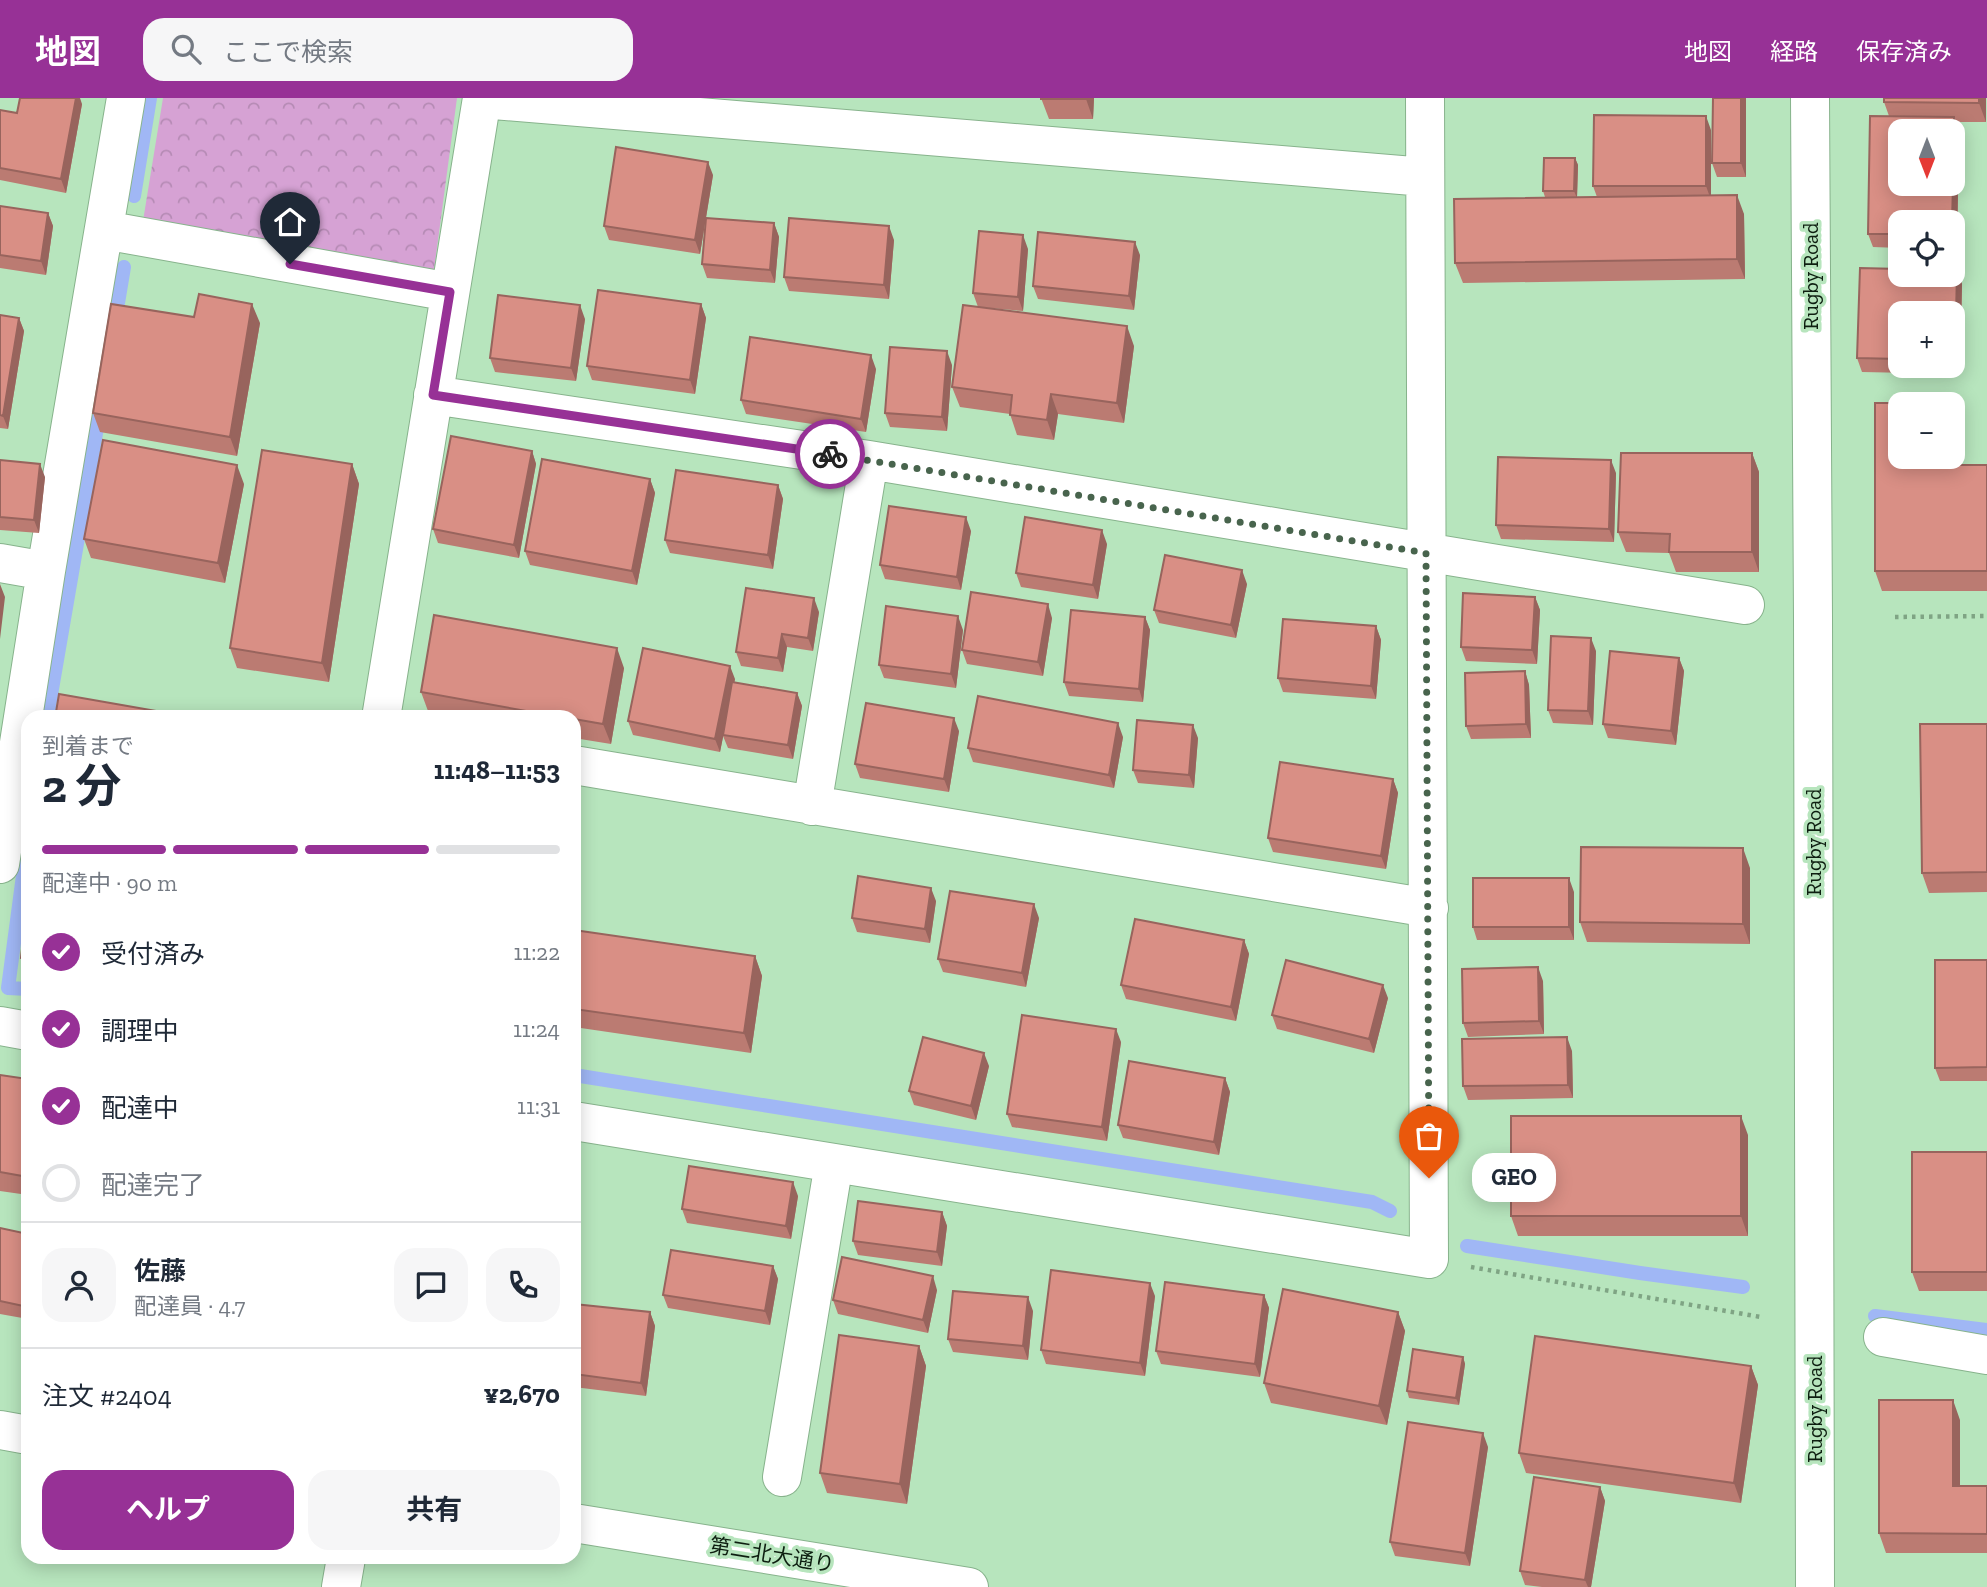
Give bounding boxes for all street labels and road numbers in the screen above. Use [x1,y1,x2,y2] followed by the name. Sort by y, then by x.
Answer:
[1798,222,1823,330] street label: Rugby Road
[1801,788,1826,896] street label: Rugby Road
[1802,1355,1827,1463] street label: Rugby Road
[708,1532,836,1577] street label: 第二北大通り

